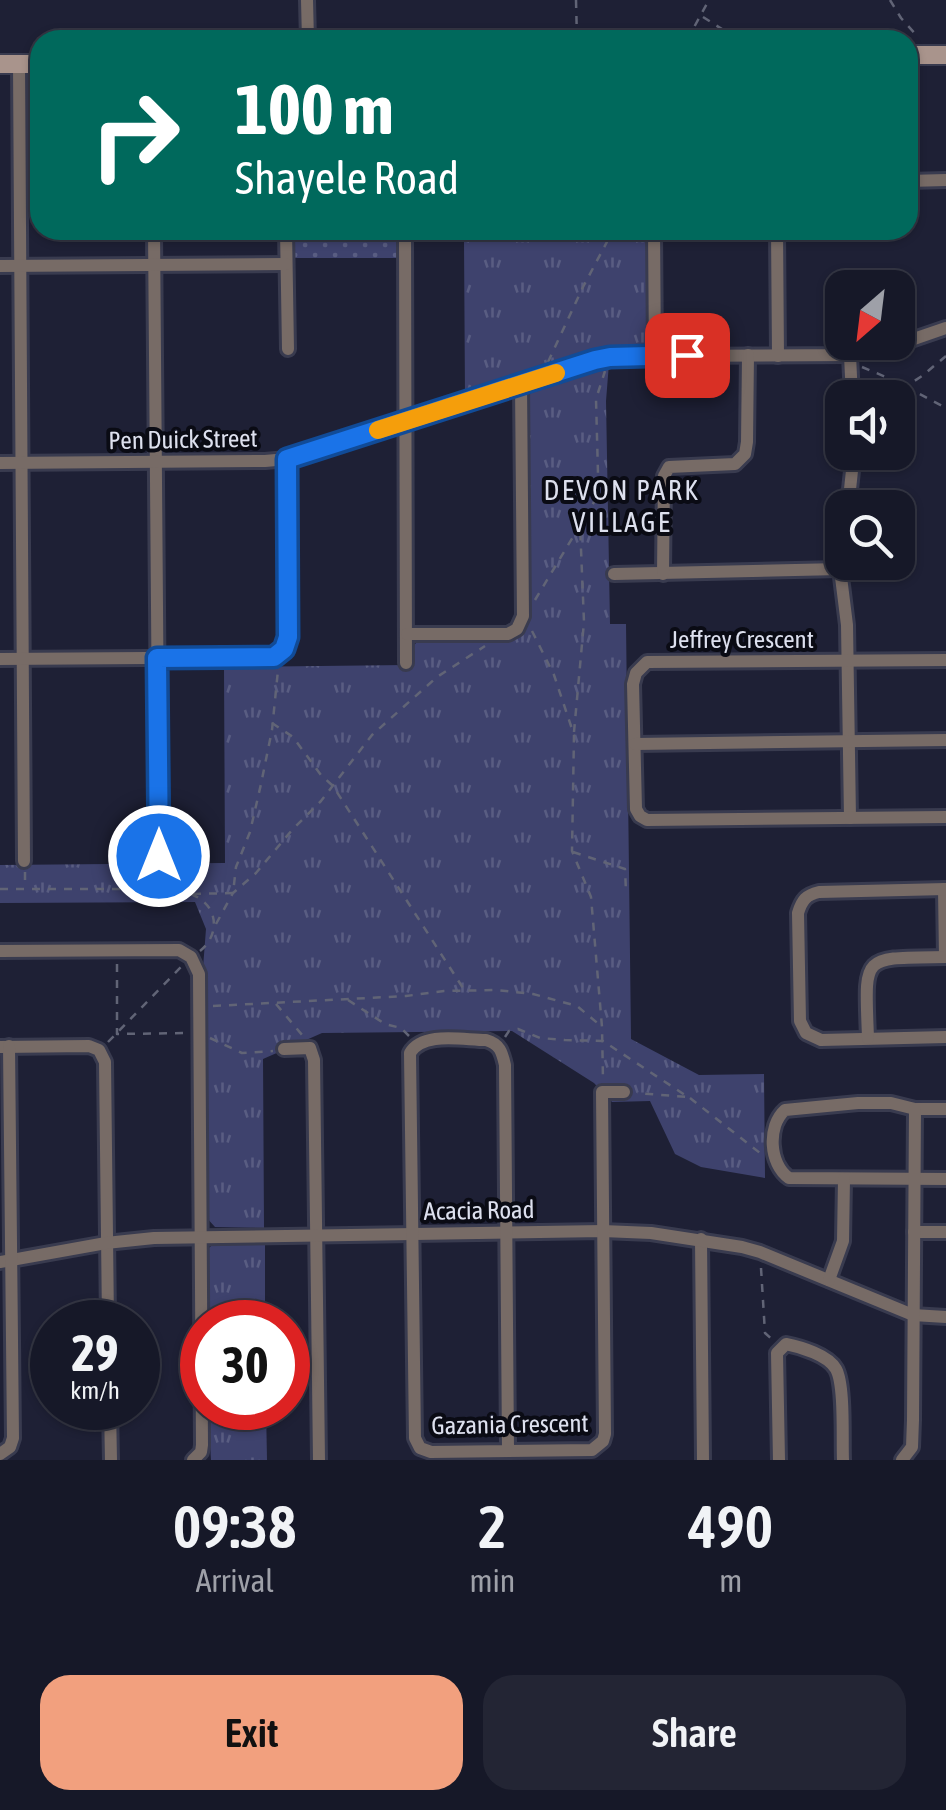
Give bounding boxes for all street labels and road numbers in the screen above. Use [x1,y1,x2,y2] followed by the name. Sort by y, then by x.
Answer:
[108,424,258,454] street label: Pen Duick Street
[670,625,814,653] street label: Jeffrey Crescent
[423,1195,535,1225] street label: Acacia Road
[431,1409,589,1439] street label: Gazania Crescent

